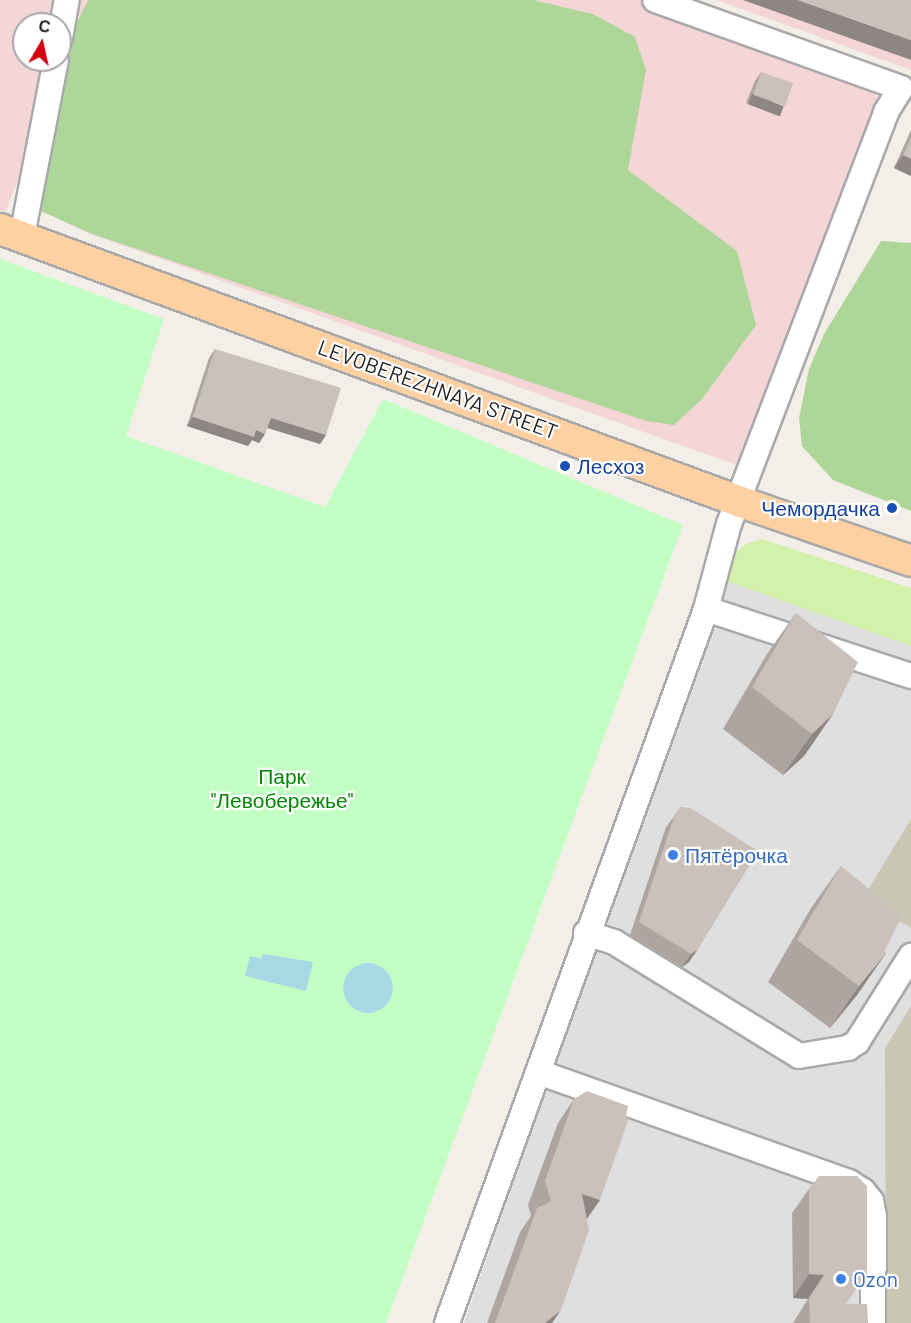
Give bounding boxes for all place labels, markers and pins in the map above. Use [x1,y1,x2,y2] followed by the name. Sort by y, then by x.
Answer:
[577,453,644,479] place label: Лесхоз
[558,459,572,473] marker: Лесхоз
[761,495,880,521] place label: Чемордачка
[885,501,899,515] marker: Чемордачка
[685,842,788,868] place label: Пятёрочка
[666,848,680,862] marker: Пятёрочка
[853,1266,898,1292] place label: Ozon
[834,1272,848,1286] marker: Ozon

